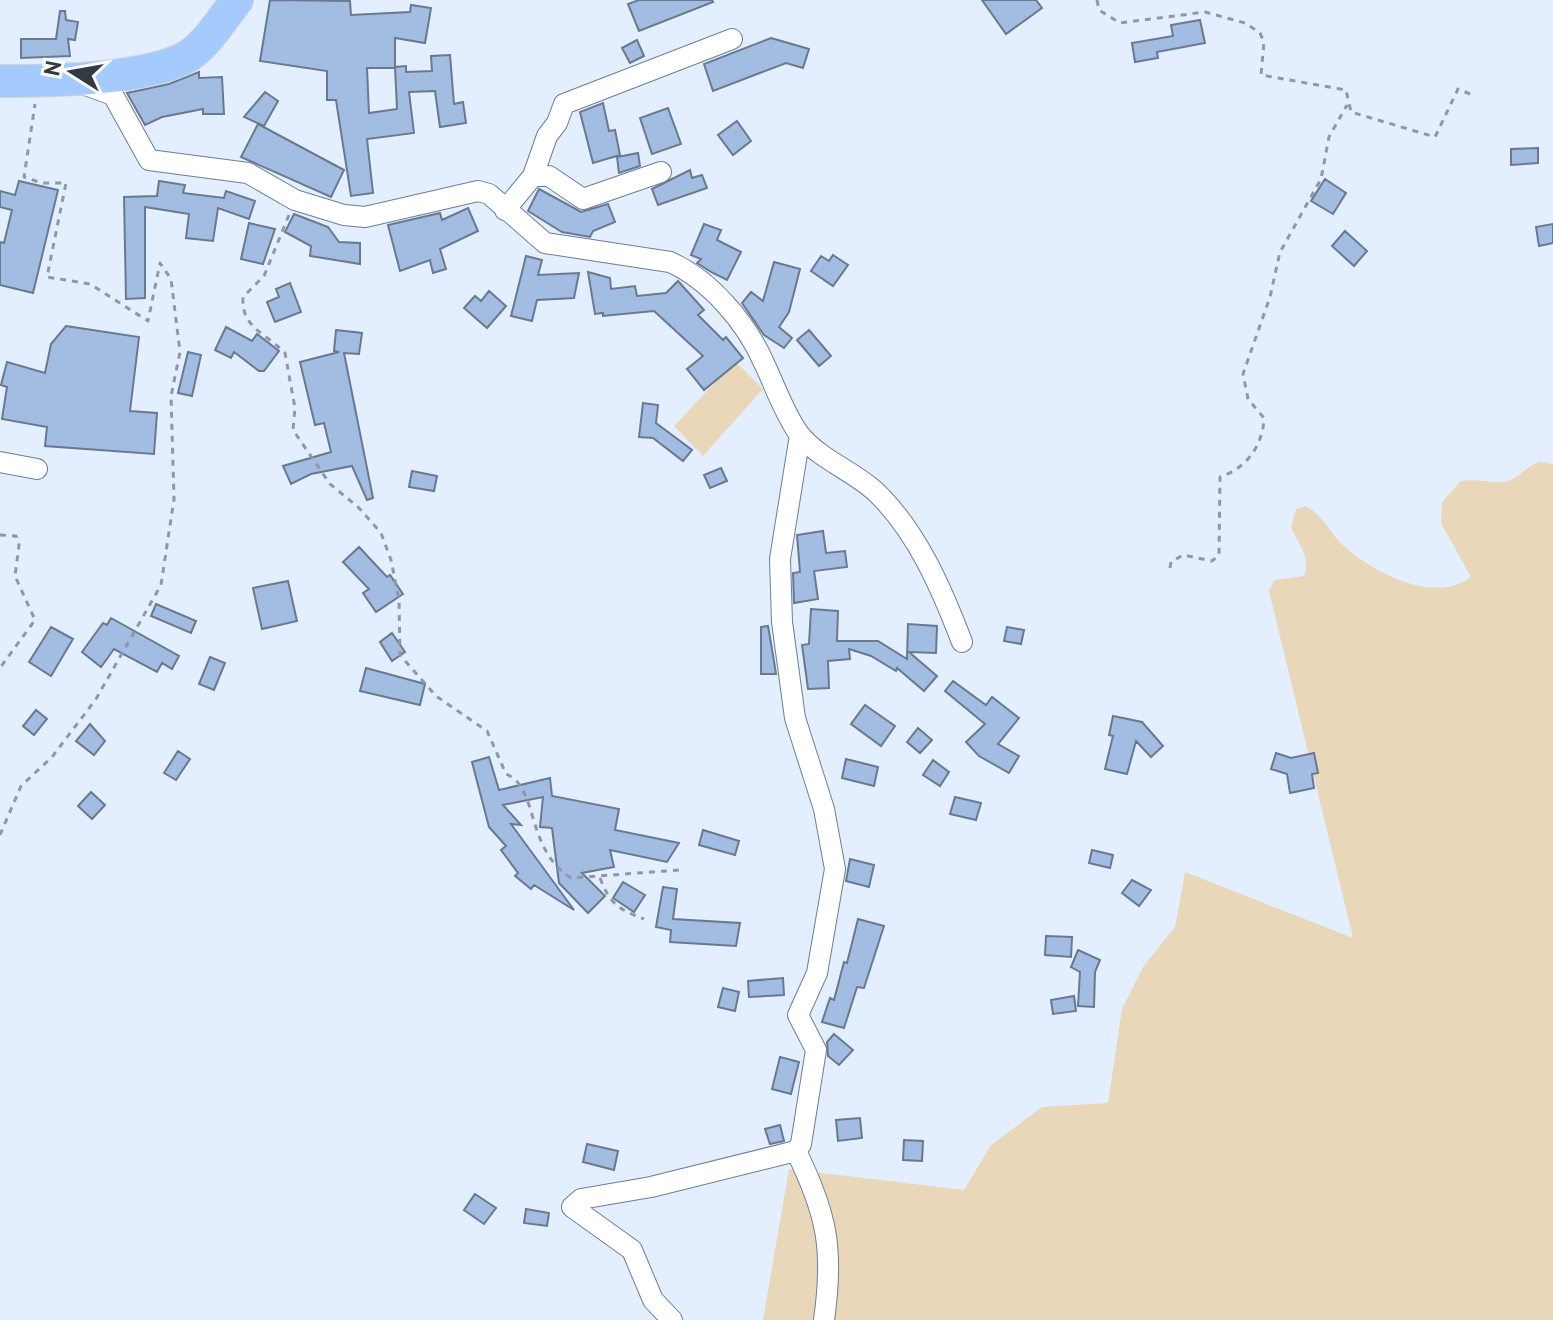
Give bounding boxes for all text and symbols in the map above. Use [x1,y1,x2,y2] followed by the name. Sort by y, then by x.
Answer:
[32,32,112,112] north arrow
[37,58,67,78] text: N

